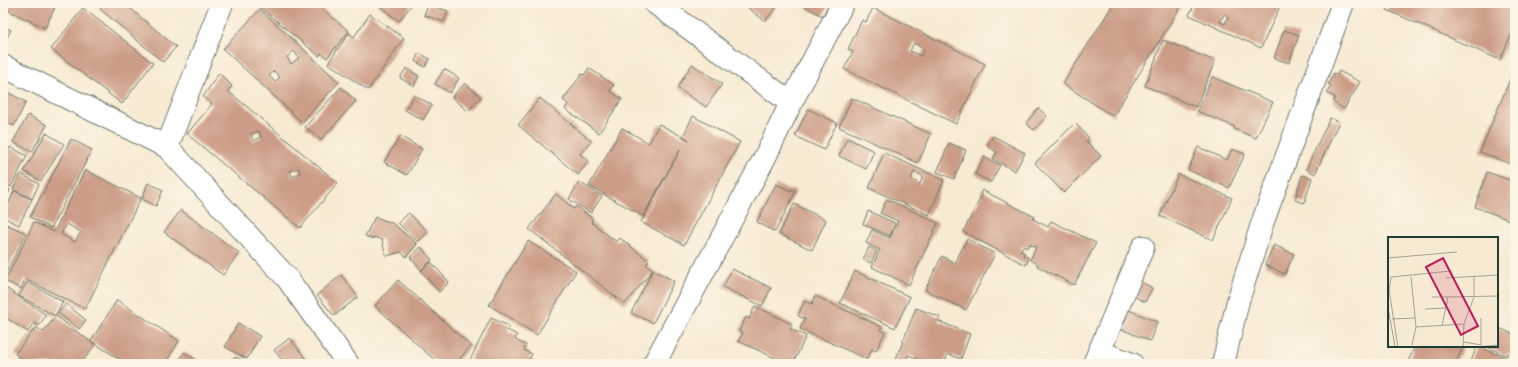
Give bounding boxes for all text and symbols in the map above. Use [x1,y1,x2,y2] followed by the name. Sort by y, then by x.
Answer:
[1388,237,1498,347] inset map

